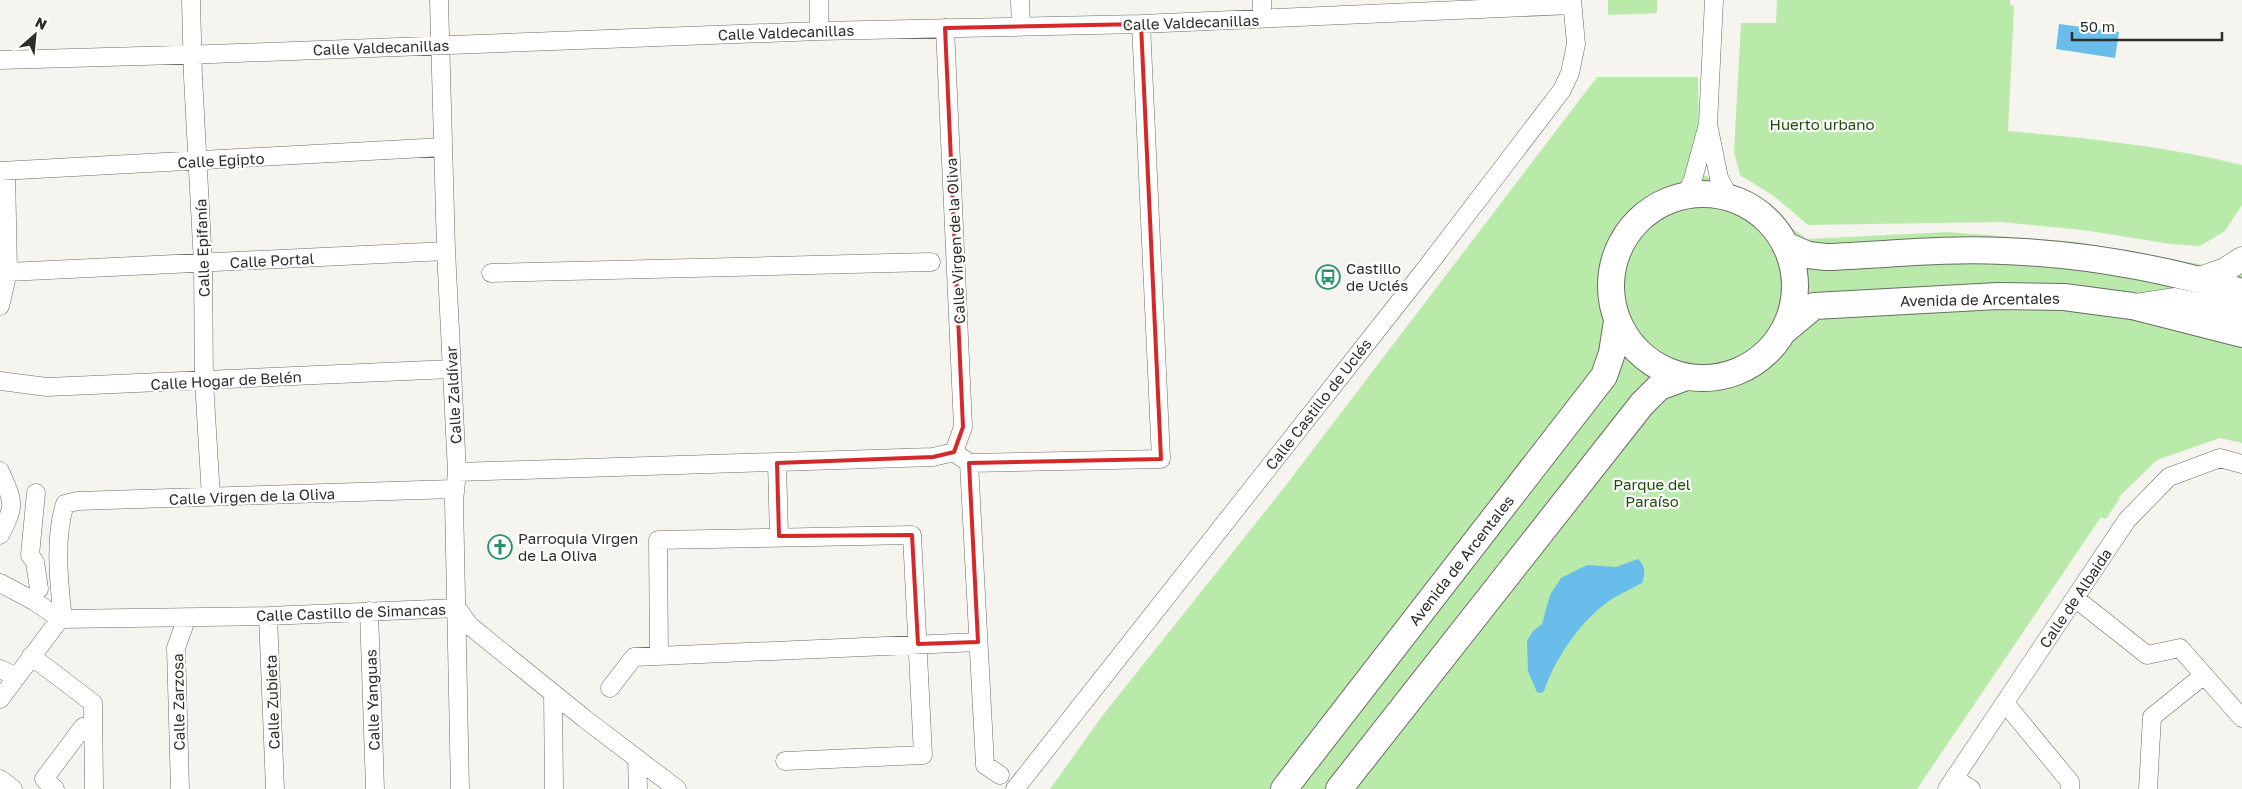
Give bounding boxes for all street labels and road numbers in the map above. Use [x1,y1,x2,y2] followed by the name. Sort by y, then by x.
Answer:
[1122,11,1260,33] street label: Calle Valdecanillas
[717,21,855,43] street label: Calle Valdecanillas
[312,36,450,58] street label: Calle Valdecanillas
[177,149,265,171] street label: Calle Egipto
[942,157,968,325] street label: Calle Virgen de la Oliva
[191,199,213,297] street label: Calle Epifanía
[229,249,315,271] street label: Calle Portal
[1900,289,2060,309] street label: Avenida de Arcentales
[1261,335,1375,473] street label: Calle Castillo de Uclés
[441,345,465,445] street label: Calle Zaldívar
[150,367,302,393] street label: Calle Hogar de Belén
[169,484,335,508] street label: Calle Virgen de la Oliva
[1405,491,1517,629] street label: Avenida de Arcentales
[2035,545,2115,651] street label: Calle de Albaida
[256,600,446,624] street label: Calle Castillo de Simancas
[361,649,383,751] street label: Calle Yanguas
[168,653,188,751] street label: Calle Zarzosa
[261,654,283,750] street label: Calle Zubieta

